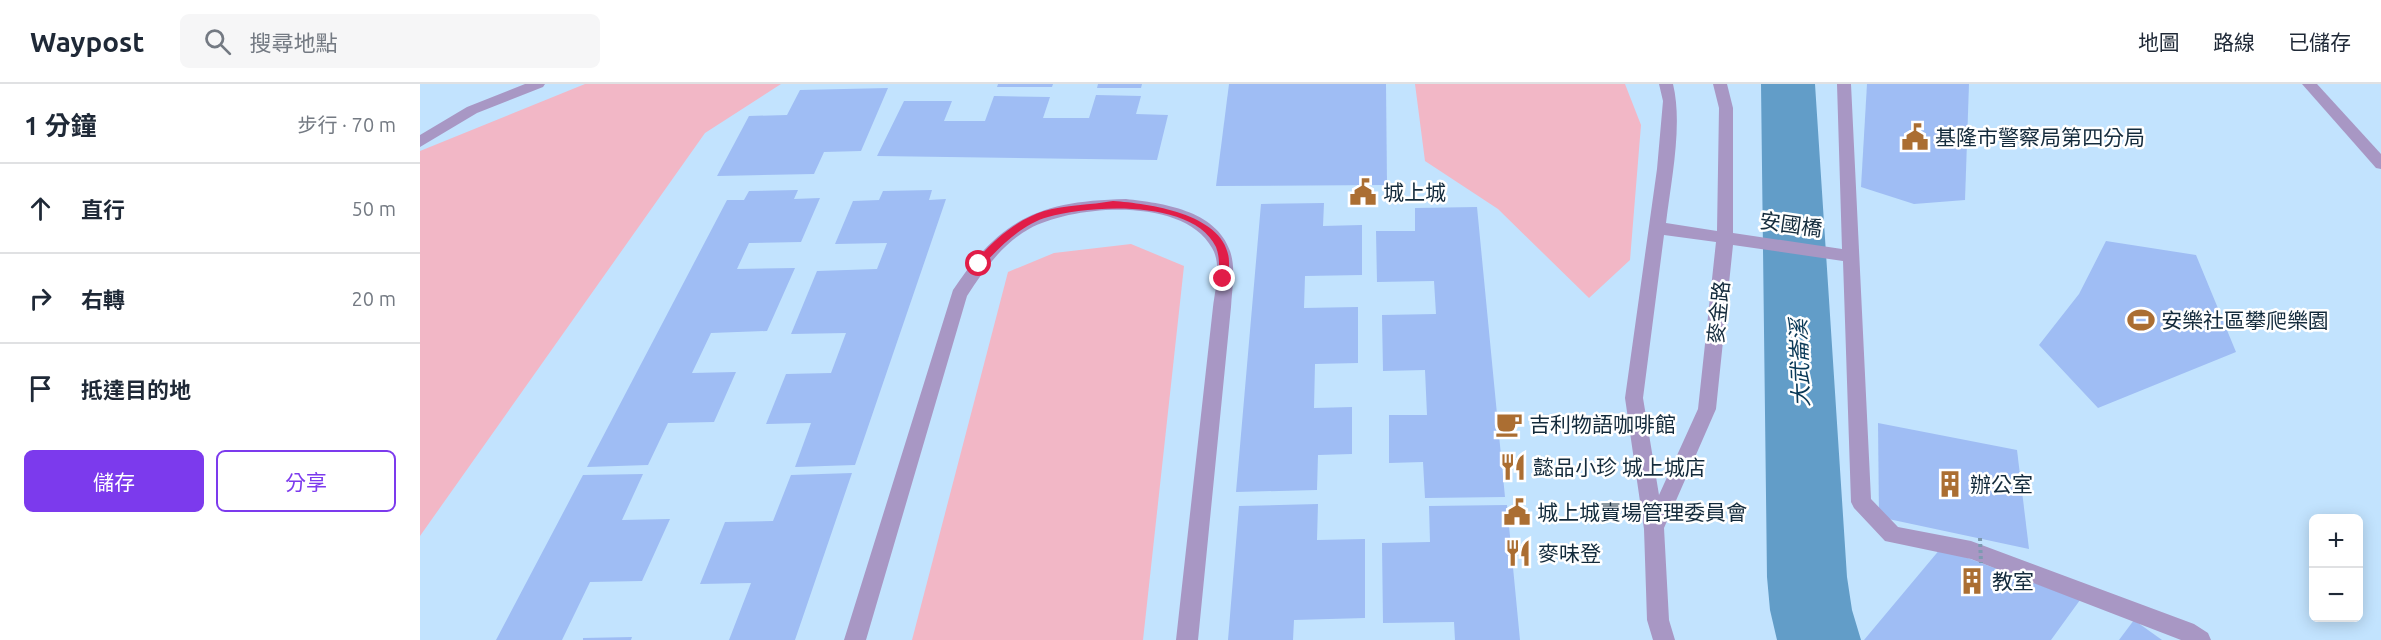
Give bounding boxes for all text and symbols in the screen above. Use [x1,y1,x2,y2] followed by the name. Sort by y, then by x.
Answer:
[180,14,600,68] search box
[201,25,234,58] icon: search
[30,26,144,57] text: Waypost
[249,30,337,55] text: 搜尋地點
[2138,30,2180,54] text: 地圖
[2213,30,2255,54] text: 路線
[2288,30,2351,54] text: 已儲存
[24,111,97,140] text: 1 分鐘
[298,113,396,136] text: 步行 · 70 m
[1900,122,1930,152] public building icon: 基隆市警察局第四分局
[1935,125,2145,149] place label: 基隆市警察局第四分局
[1348,177,1378,207] public building icon: 城上城
[1383,180,1446,204] place label: 城上城
[24,192,57,225] icon: ahead
[81,197,125,222] text: 直行
[352,197,396,220] text: 50 m
[1758,208,1824,240] street label: 安國橋
[965,250,991,276] route start
[1209,265,1235,291] route end
[1703,279,1733,345] street label: 麥金路
[24,282,57,315] icon: right
[81,287,125,312] text: 右轉
[352,287,396,310] text: 20 m
[2126,305,2156,335] sports icon: 安樂社區攀爬樂園
[2161,308,2329,332] place label: 安樂社區攀爬樂園
[1785,316,1813,407] water label: 大武崙溪
[24,372,57,405] icon: arrive
[81,377,191,402] text: 抵達目的地
[1494,409,1524,439] cafe icon: 吉利物語咖啡館
[1529,412,1676,436] place label: 吉利物語咖啡館
[24,450,204,512] button: 儲存
[216,450,396,512] button: 分享
[1498,452,1528,482] restaurant icon: 懿品小珍 城上城店
[1533,455,1706,479] place label: 懿品小珍 城上城店
[1935,469,1965,499] building icon: 辦公室
[1970,472,2033,496] place label: 辦公室
[1502,497,1532,527] public building icon: 城上城賣場管理委員會
[1537,500,1747,524] place label: 城上城賣場管理委員會
[2309,514,2363,622] map controls
[2309,514,2363,568] button: +
[1503,538,1533,568] restaurant icon: 麥味登
[1538,541,1601,565] place label: 麥味登
[1957,566,1987,596] building icon: 教室
[2309,568,2363,622] button: −
[1992,569,2034,593] place label: 教室

